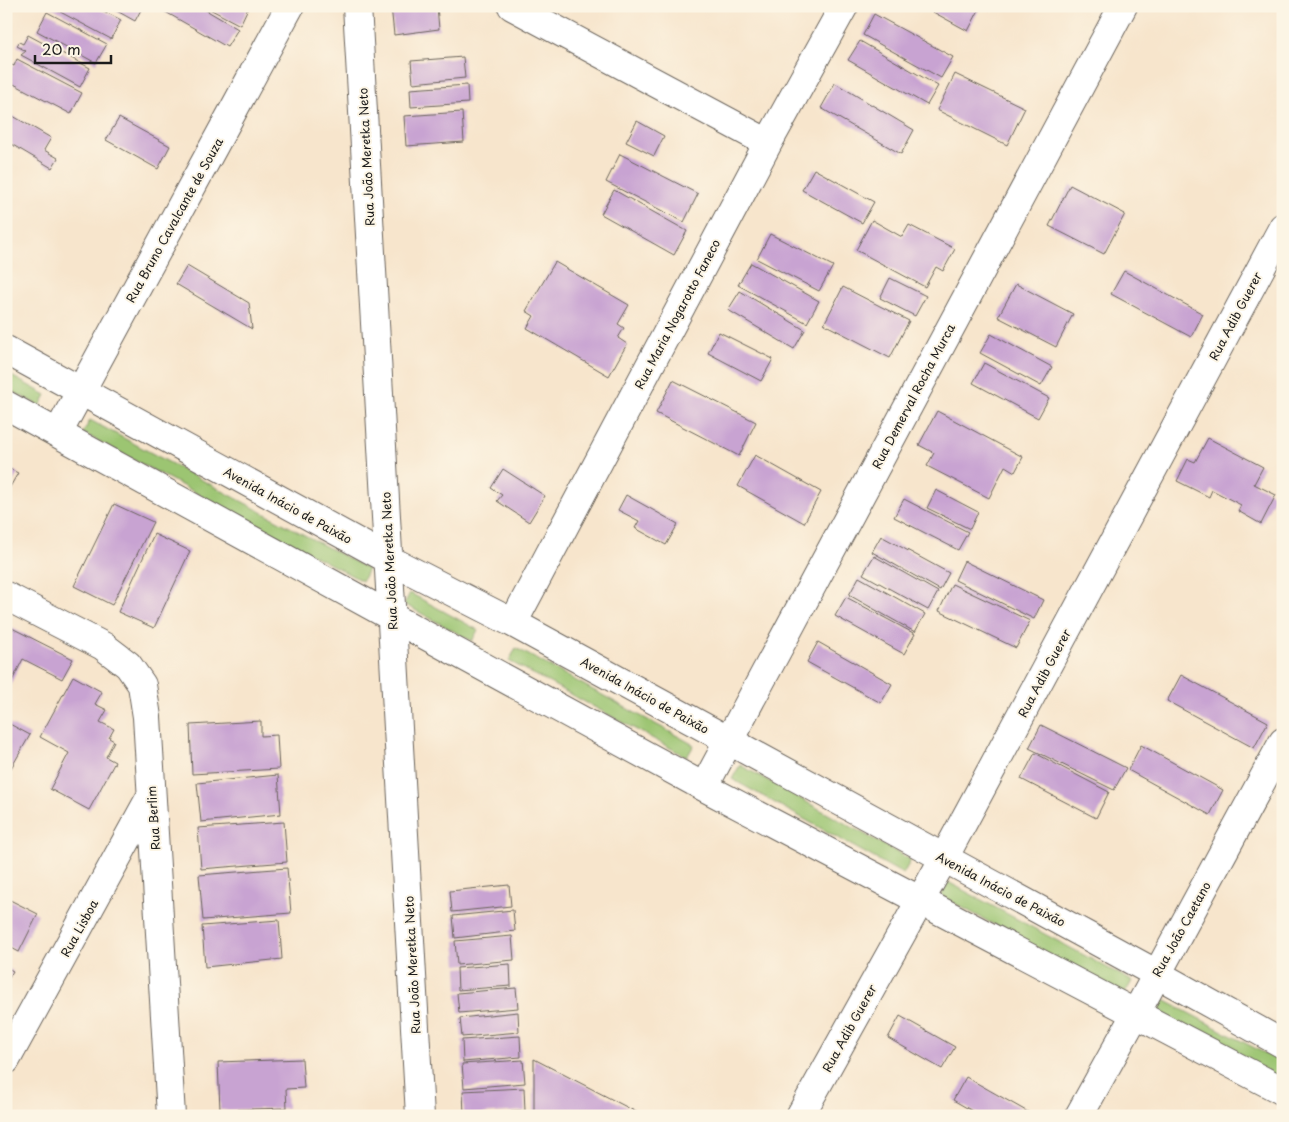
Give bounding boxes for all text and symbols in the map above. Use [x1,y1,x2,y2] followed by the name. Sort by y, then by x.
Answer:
[35,32,111,64] scale bar
[42,37,81,60] text: 20 m
[353,87,379,227] street label: Rua João Meretka Neto
[121,134,227,306] street label: Rua Bruno Cavalcante de Souza
[630,236,724,392] street label: Rua Maria Nogarotto Faneco
[1204,268,1266,363] street label: Rua Adib Guerer
[867,320,959,472] street label: Rua Demerval Rocha Murca
[221,462,356,548] street label: Avenida Inácio de Paixão
[376,491,402,631] street label: Rua João Meretka Neto
[1013,625,1075,720] street label: Rua Adib Guerer
[578,652,713,738] street label: Avenida Inácio de Paixão
[142,785,164,851] street label: Rua Berlim
[933,847,1069,931] street label: Avenida Inácio de Paixão
[1147,878,1215,980] street label: Rua João Caetano
[399,895,425,1035] street label: Rua João Meretka Neto
[56,896,102,960] street label: Rua Lisboa
[817,980,881,1075] street label: Rua Adib Guerer

